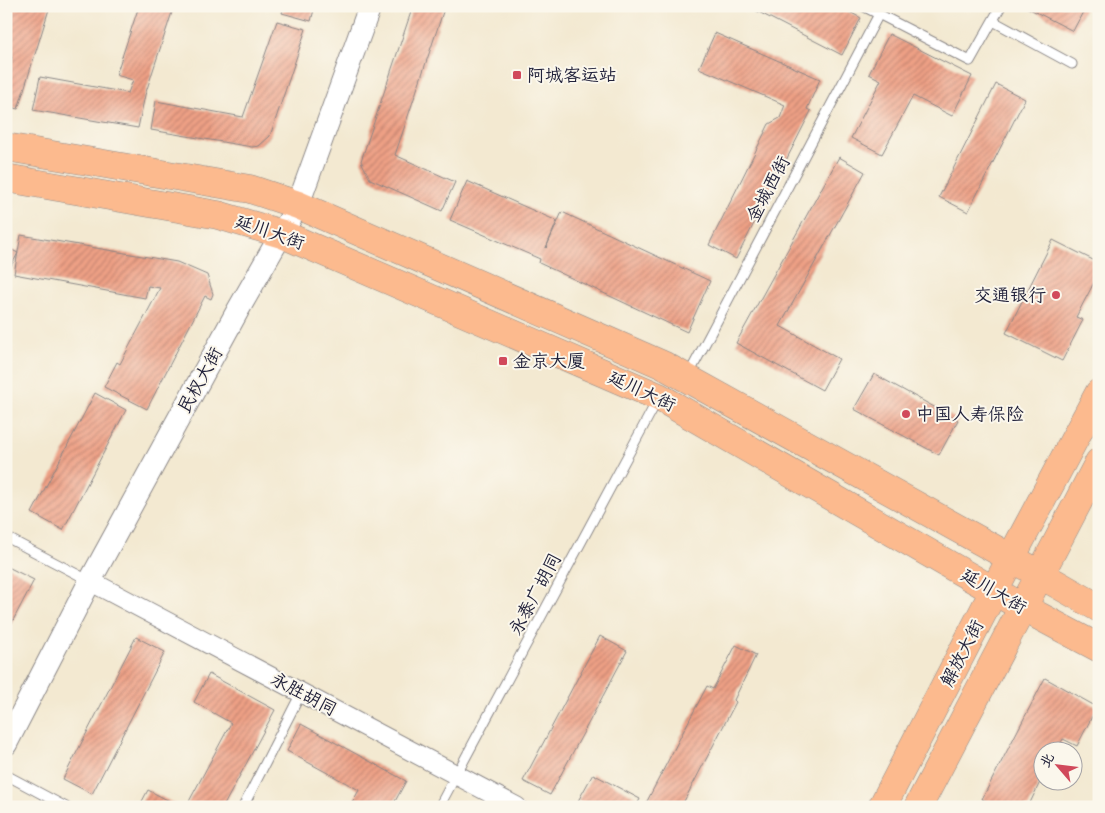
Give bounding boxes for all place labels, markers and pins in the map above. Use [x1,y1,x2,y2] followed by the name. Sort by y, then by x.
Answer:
[527,63,617,87] place label: 阿城客运站
[511,69,523,81] marker: 阿城客运站
[974,283,1046,307] place label: 交通银行
[1050,289,1062,301] marker: 交通银行
[513,349,585,373] place label: 金京大厦
[497,355,509,367] marker: 金京大厦
[916,402,1024,426] place label: 中国人寿保险
[900,408,912,420] marker: 中国人寿保险

